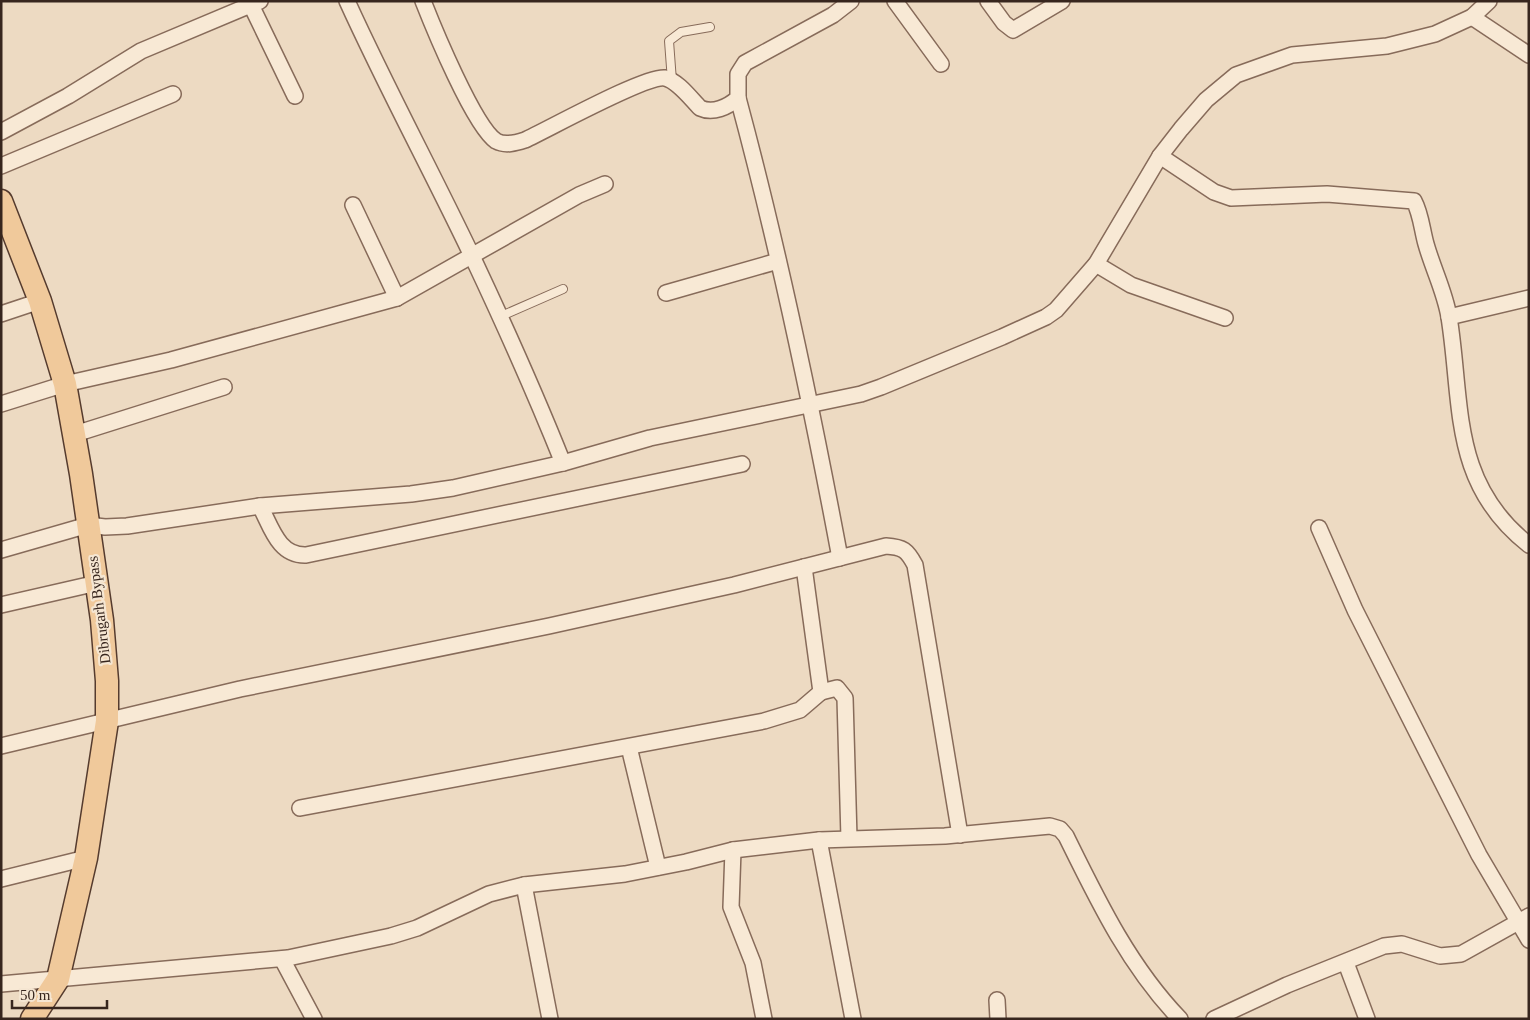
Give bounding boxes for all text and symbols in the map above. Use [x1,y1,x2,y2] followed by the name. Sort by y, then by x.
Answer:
[84,555,114,665] street label: Dibrugarh Bypass
[12,978,108,1010] scale bar
[20,987,51,1003] text: 50 m

